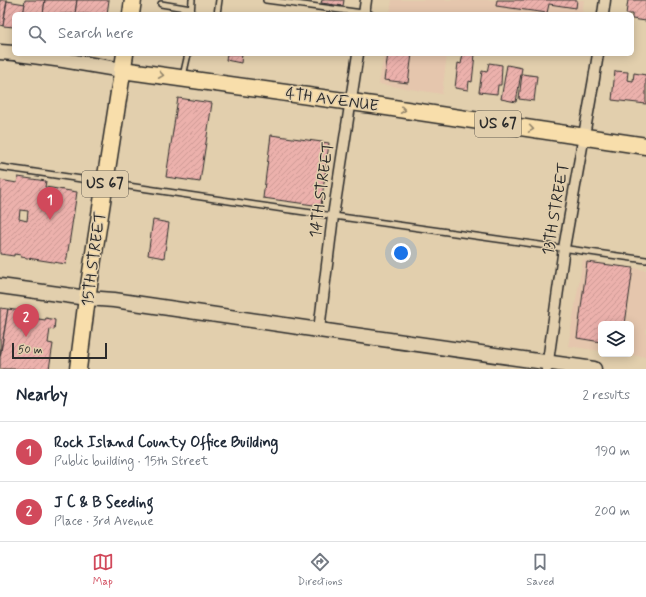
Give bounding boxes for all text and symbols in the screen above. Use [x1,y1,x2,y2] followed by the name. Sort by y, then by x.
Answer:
[12,12,634,56] search box
[26,23,48,45] icon: search
[58,24,134,44] text: Search here
[158,71,164,80] one-way arrow
[284,83,380,117] street label: 4TH AVENUE
[400,105,406,114] one-way arrow
[475,111,521,137] road number: US 67
[528,124,534,133] one-way arrow
[305,141,339,239] street label: 14TH STREET
[538,161,574,257] street label: 13TH STREET
[82,171,128,197] road number: US 67
[37,187,63,220] pin: 1
[77,210,111,308] street label: 15TH STREET
[391,243,411,263] your location
[13,304,39,337] pin: 2
[598,321,634,357] map controls
[598,321,634,357] button: layers
[12,341,107,360] scale bar
[18,343,43,357] text: 50 m
[16,384,68,406] text: Nearby
[583,387,630,404] text: 2 results
[54,433,278,453] text: Rock Island County Office Building
[26,443,32,460] text: 1
[595,443,630,460] text: 190 m
[54,453,209,470] text: Public building · 15th Street
[54,493,153,513] text: J C & B Seeding
[26,503,32,520] text: 2
[595,503,630,520] text: 200 m
[54,513,154,530] text: Place · 3rd Avenue
[92,551,114,589] tab: Map
[297,551,343,589] tab: Directions
[526,551,554,589] tab: Saved

